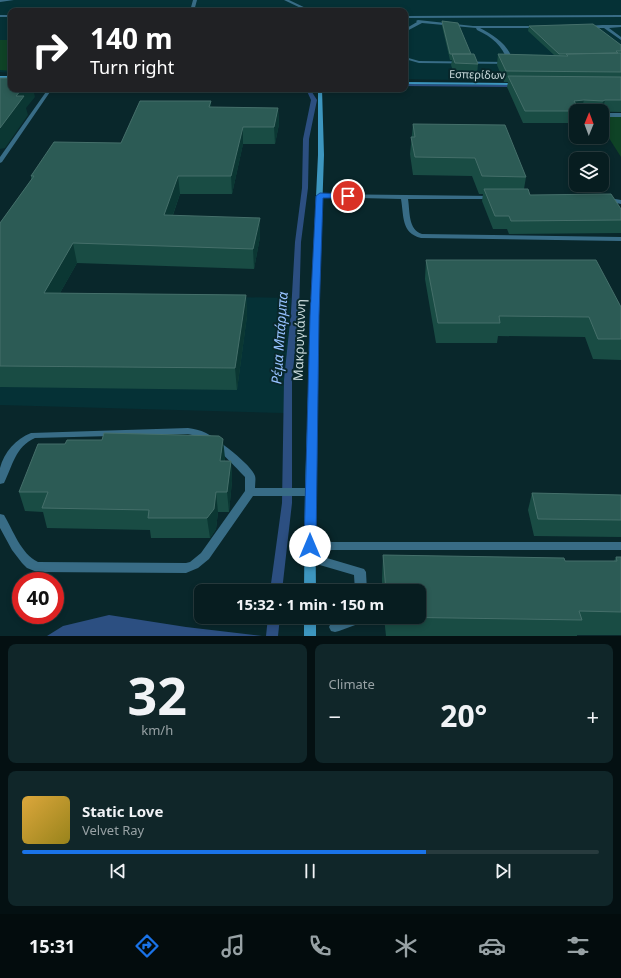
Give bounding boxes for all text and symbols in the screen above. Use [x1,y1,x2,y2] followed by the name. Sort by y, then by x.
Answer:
[90,19,173,57] text: 140 m
[24,24,76,76] icon: right
[90,55,174,79] text: Turn right
[449,66,505,82] street label: Εσπερίδων
[569,104,609,144] north arrow
[569,104,609,192] map controls
[569,152,609,192] button: layers
[331,179,365,213] pin
[337,185,359,207] icon: arrive
[266,291,292,385] water label: Ρέμα Μπάρμπα
[289,299,309,381] street label: Μακρυγιάννη
[289,525,331,567] position arrow
[12,572,64,624] speed limit sign: 40
[236,594,384,614] text: 15:32 · 1 min · 150 m
[128,659,187,730] text: 32
[329,675,375,693] text: Climate
[440,695,487,736] text: 20°
[329,701,341,731] text: −
[586,701,599,731] text: +
[141,721,173,739] text: km/h
[82,801,163,821] text: Static Love
[82,821,144,839] text: Velvet Ray
[107,860,129,882] icon: previous
[299,860,321,882] icon: pause
[492,860,514,882] icon: next
[133,932,161,960] icon: directions
[219,932,247,960] icon: music
[306,932,334,960] icon: phone
[392,932,420,960] icon: climate
[478,932,506,960] icon: car
[564,932,592,960] icon: filters
[29,934,75,958] text: 15:31

